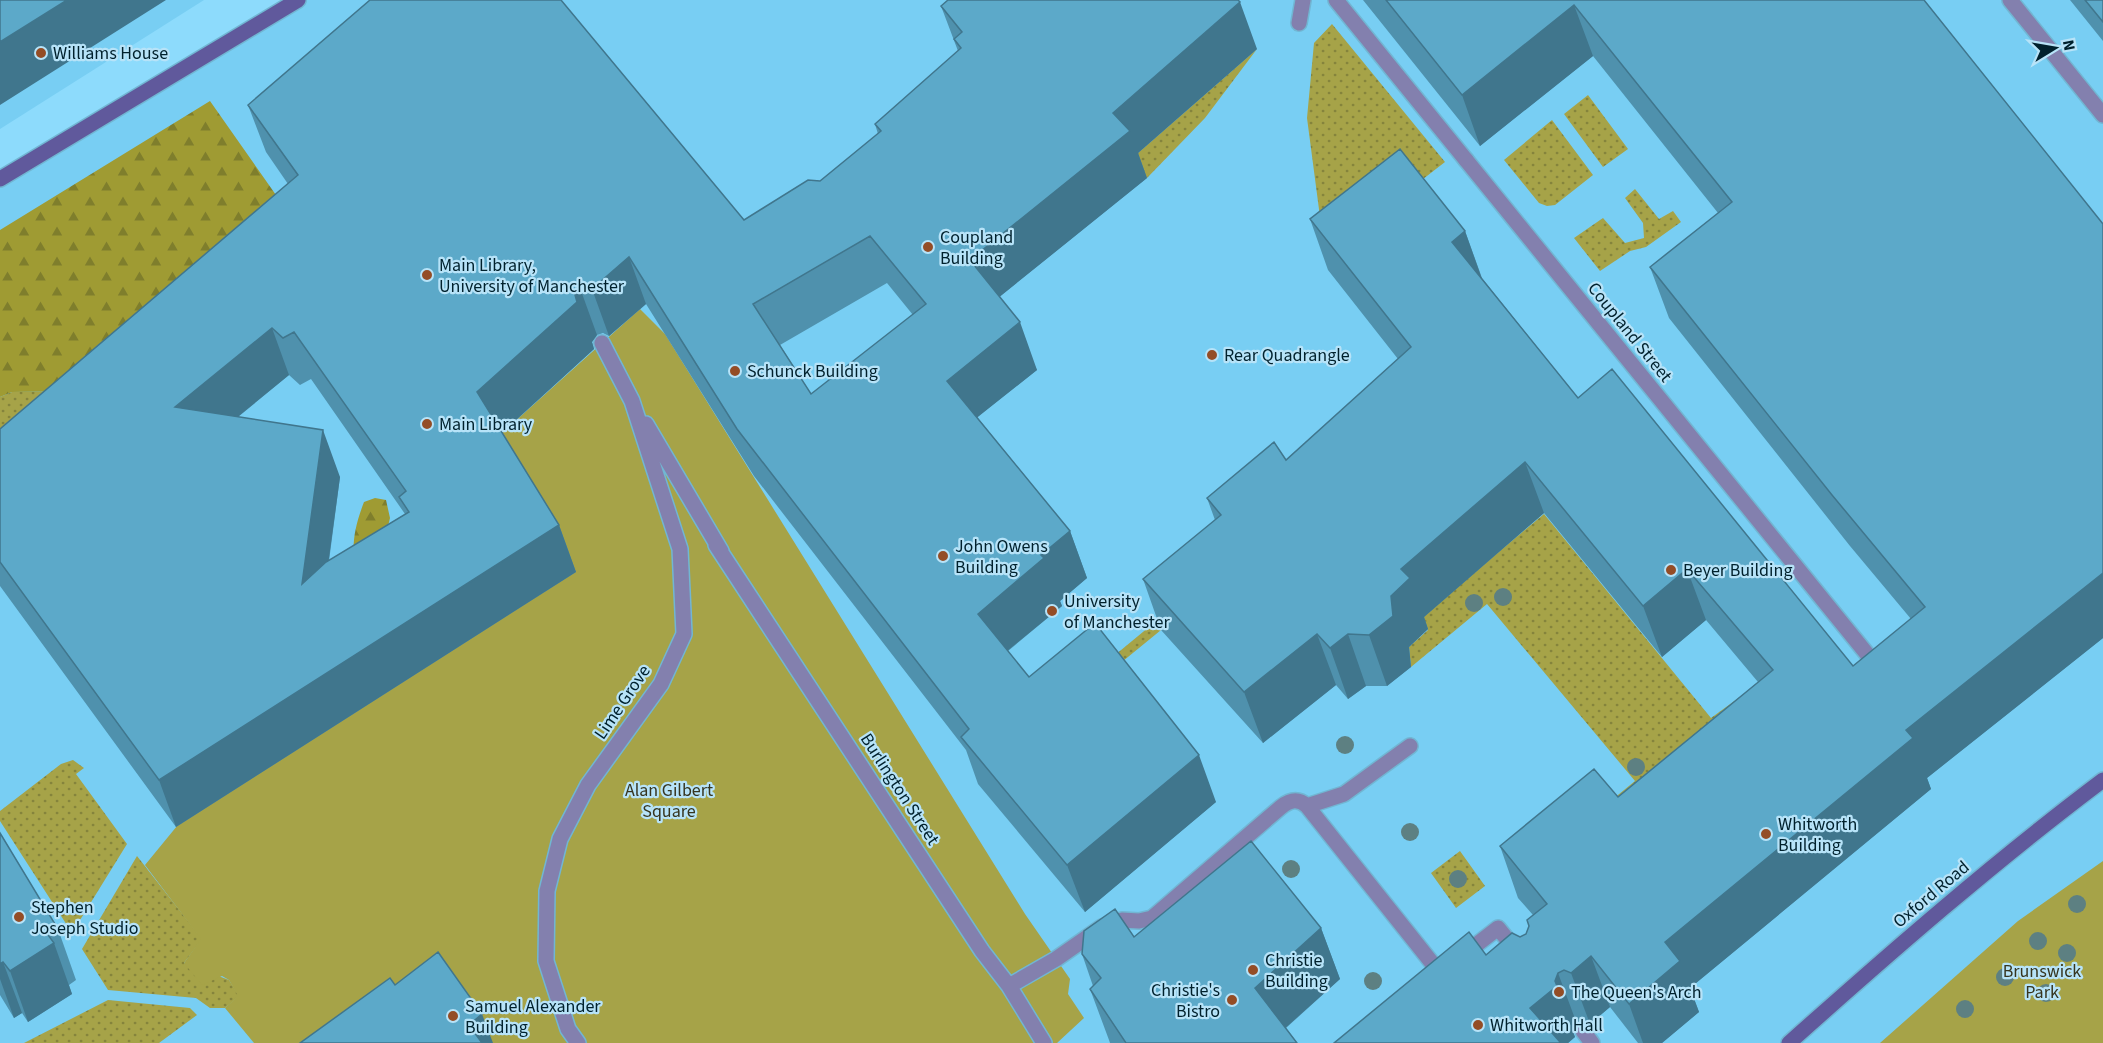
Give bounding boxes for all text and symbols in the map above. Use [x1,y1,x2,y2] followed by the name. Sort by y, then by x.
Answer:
[2025,18,2085,78] north arrow
[2057,38,2081,53] text: N
[53,41,168,66] place label: Williams House
[34,46,48,60] marker: Williams House
[940,225,1013,271] place label: Coupland Building
[921,240,935,254] marker: Coupland Building
[439,253,625,299] place label: Main Library, University of Manchester
[420,268,434,282] marker: Main Library, University of Manchester
[1582,277,1678,388] street label: Coupland Street
[1224,343,1350,368] place label: Rear Quadrangle
[1205,348,1219,362] marker: Rear Quadrangle
[747,359,878,384] place label: Schunck Building
[728,364,742,378] marker: Schunck Building
[439,412,533,437] place label: Main Library
[420,417,434,431] marker: Main Library
[955,534,1048,580] place label: John Owens Building
[936,549,950,563] marker: John Owens Building
[1683,558,1792,583] place label: Beyer Building
[1664,563,1678,577] marker: Beyer Building
[1064,589,1170,635] place label: University of Manchester
[1045,604,1059,618] marker: University of Manchester
[588,660,657,744] street label: Lime Grove
[854,728,945,850] street label: Burlington Street
[625,778,713,824] park label: Alan Gilbert Square
[1778,812,1857,858] place label: Whitworth Building
[1759,827,1773,841] marker: Whitworth Building
[1888,855,1975,934] street label: Oxford Road
[31,895,138,941] place label: Stephen Joseph Studio
[12,910,26,924] marker: Stephen Joseph Studio
[1265,948,1328,994] place label: Christie Building
[2003,959,2081,1005] park label: Brunswick Park
[1246,963,1260,977] marker: Christie Building
[1151,978,1220,1024] place label: Christie's Bistro
[1571,980,1702,1005] place label: The Queen's Arch
[1552,985,1566,999] marker: The Queen's Arch
[1225,993,1239,1007] marker: Christie's Bistro
[465,994,601,1040] place label: Samuel Alexander Building
[446,1009,460,1023] marker: Samuel Alexander Building
[1490,1013,1603,1038] place label: Whitworth Hall
[1471,1018,1485,1032] marker: Whitworth Hall

